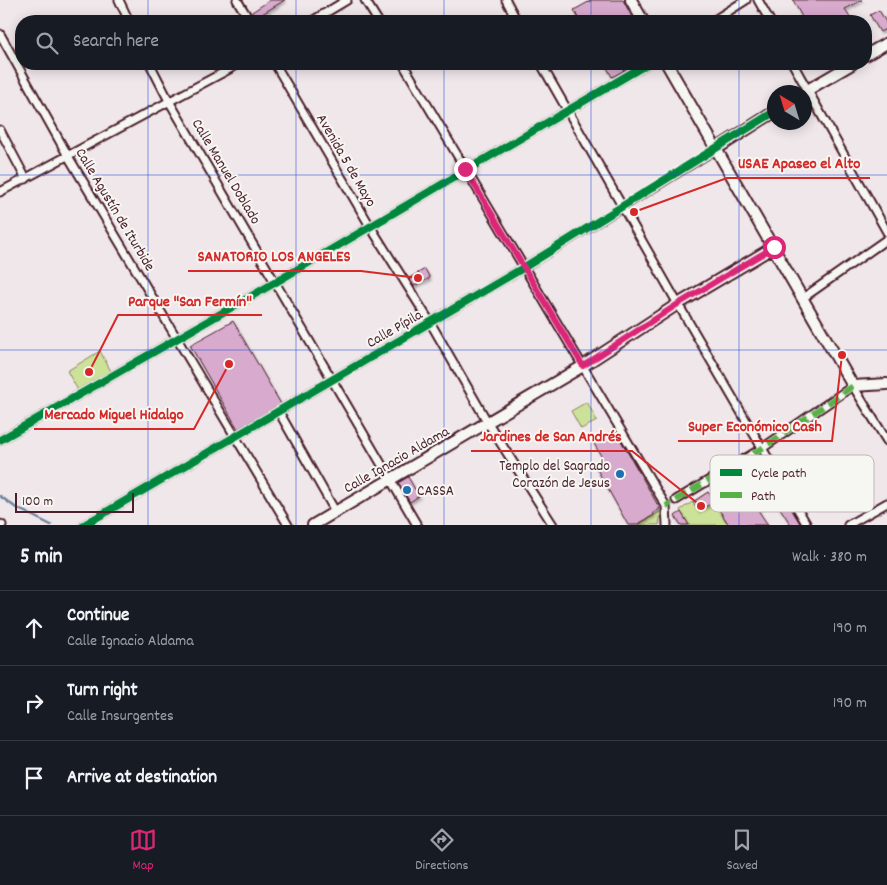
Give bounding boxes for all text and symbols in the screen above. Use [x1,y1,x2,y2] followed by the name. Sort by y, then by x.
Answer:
[15,15,872,70] search box
[33,29,61,57] icon: search
[73,29,159,56] text: Search here
[767,85,812,130] north arrow
[310,110,381,212] street label: Avenida 5 de Mayo
[185,115,266,229] street label: Calle Manuel Doblado
[69,144,160,276] street label: Calle Agustín de Iturbide
[727,147,870,178] callout: USAE Apaseo el Alto
[738,153,860,176] text: USAE Apaseo el Alto
[454,158,477,181] route end
[763,236,786,259] route start
[188,240,361,271] callout: SANATORIO LOS ANGELES
[198,246,350,269] text: SANATORIO LOS ANGELES
[118,284,262,315] callout: Parque "San Fermín"
[128,291,252,314] text: Parque "San Fermín"
[363,304,428,355] street label: Calle Pípila
[34,398,194,429] callout: Mercado Miguel Hidalgo
[44,404,184,427] text: Mercado Miguel Hidalgo
[678,410,832,441] callout: Super Económico Cash
[688,416,822,439] text: Super Económico Cash
[471,420,632,451] callout: Jardines de San Andrés
[340,421,455,500] street label: Calle Ignacio Aldama
[480,426,622,449] text: Jardines de San Andrés
[710,455,874,512] legend
[499,456,610,495] place label: Templo del Sagrado Corazón de Jesus
[751,464,807,484] text: Cycle path
[614,468,626,480] marker: Templo del Sagrado Corazón de Jesus
[417,481,454,503] place label: CASSA
[401,484,413,496] marker: CASSA
[751,487,776,507] text: Path
[15,490,134,513] scale bar
[22,492,53,512] text: 100 m
[20,543,63,573] text: 5 min
[792,546,867,569] text: Walk · 380 m
[67,603,129,630] text: Continue
[20,614,48,642] icon: ahead
[833,617,867,640] text: 190 m
[67,630,194,653] text: Calle Ignacio Aldama
[67,678,138,705] text: Turn right
[20,689,48,717] icon: right
[833,692,867,715] text: 190 m
[67,705,174,728] text: Calle Insurgentes
[20,764,48,792] icon: arrive
[67,765,217,792] text: Arrive at destination
[129,826,157,876] tab: Map
[415,826,468,876] tab: Directions
[727,826,758,876] tab: Saved

